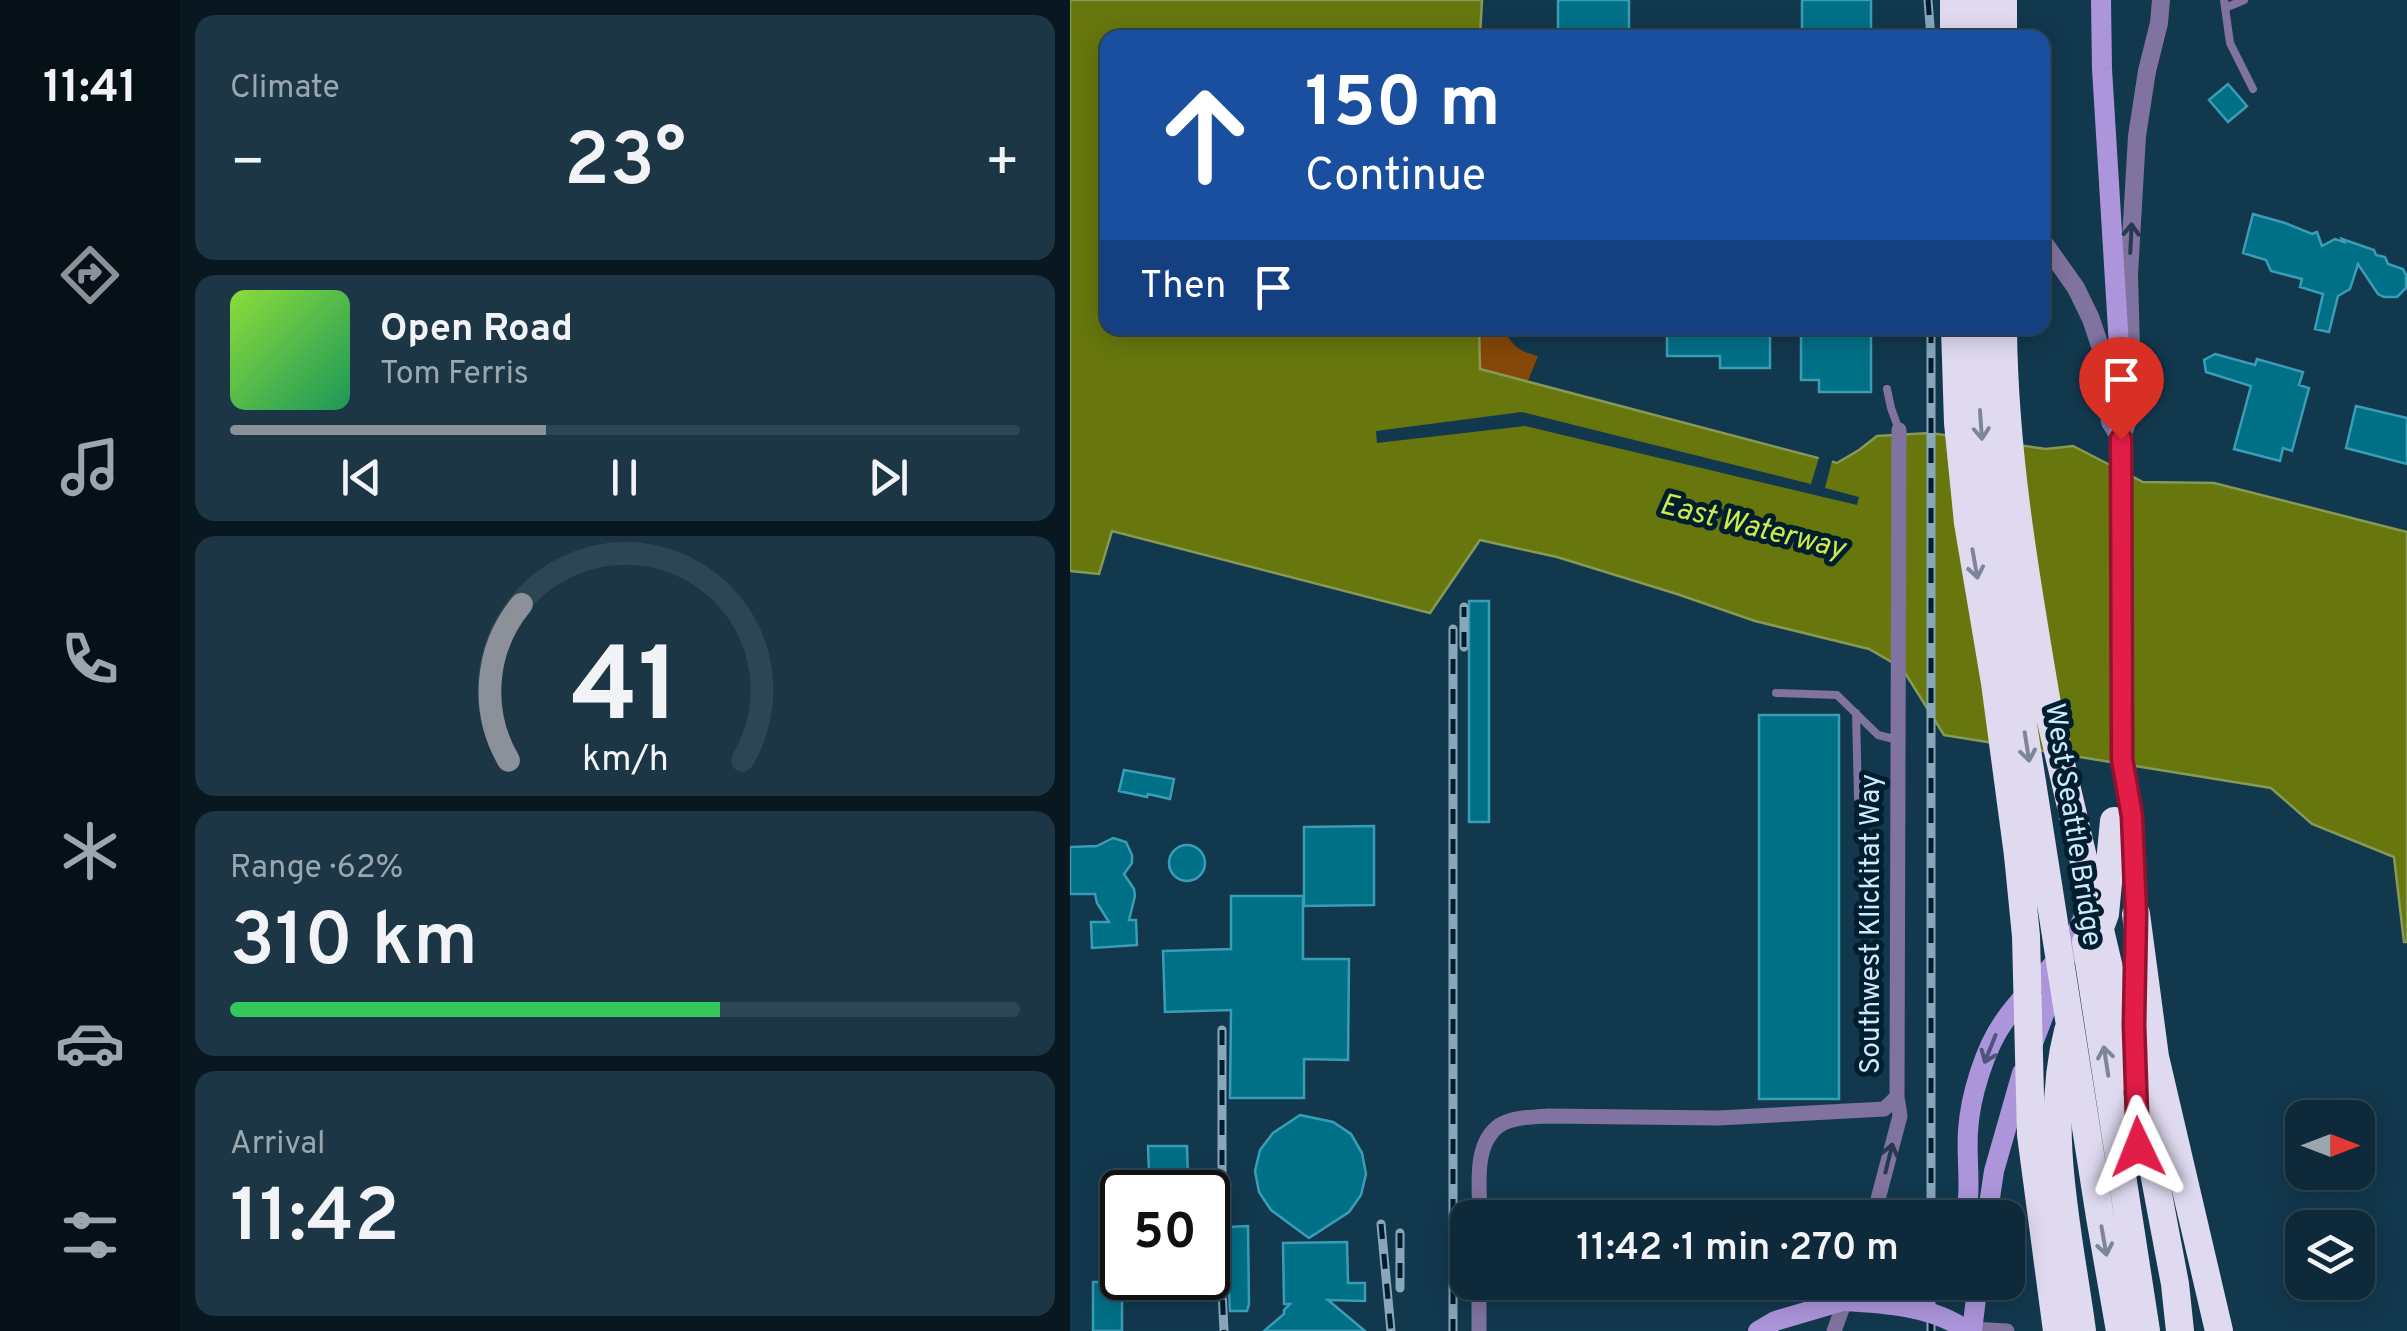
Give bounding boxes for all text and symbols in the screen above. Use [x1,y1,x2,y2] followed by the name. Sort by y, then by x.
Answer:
[43,61,137,118] text: 11:41
[1305,62,1500,151] text: 150 m
[230,69,340,109] text: Climate
[1140,70,1270,200] icon: ahead
[564,117,686,212] text: 23°
[230,130,265,200] text: −
[985,130,1020,200] text: +
[1305,149,1486,206] text: Continue
[2122,223,2141,255] one-way arrow
[55,240,125,310] icon: directions
[1246,260,1301,315] icon: arrive
[1140,263,1226,312] text: Then
[380,306,573,355] text: Open Road
[2079,337,2164,440] pin
[2094,352,2149,407] icon: arrive
[380,355,529,395] text: Tom Ferris
[1972,408,1991,440] one-way arrow
[55,432,125,502] icon: music
[334,450,389,505] icon: previous
[597,450,652,505] icon: pause
[861,450,916,505] icon: next
[1656,487,1851,569] water label: East Waterway
[1966,547,1985,580] one-way arrow
[55,624,125,694] icon: phone
[571,626,679,758] text: 41
[2035,701,2109,949] street label: West Seattle Bridge
[2018,730,2036,762] one-way arrow
[582,738,668,784] text: km/h
[1854,774,1890,1074] street label: Southwest Klickitat Way
[55,816,125,886] icon: climate
[230,849,403,889] text: Range · 62%
[230,897,478,992] text: 310 km
[55,1008,125,1078] icon: car
[1979,1034,1997,1064] one-way arrow
[2096,1046,2114,1078] one-way arrow
[2086,1095,2190,1199] position arrow
[2285,1100,2375,1190] north arrow
[2285,1100,2375,1300] map controls
[230,1125,325,1165] text: Arrival
[1881,1143,1900,1174] one-way arrow
[1100,1170,1230,1300] speed limit sign: 50
[230,1173,400,1268] text: 11:42
[55,1200,125,1270] icon: filters
[2285,1210,2375,1300] button: layers
[2095,1224,2114,1256] one-way arrow
[1576,1225,1899,1274] text: 11:42 · 1 min · 270 m

